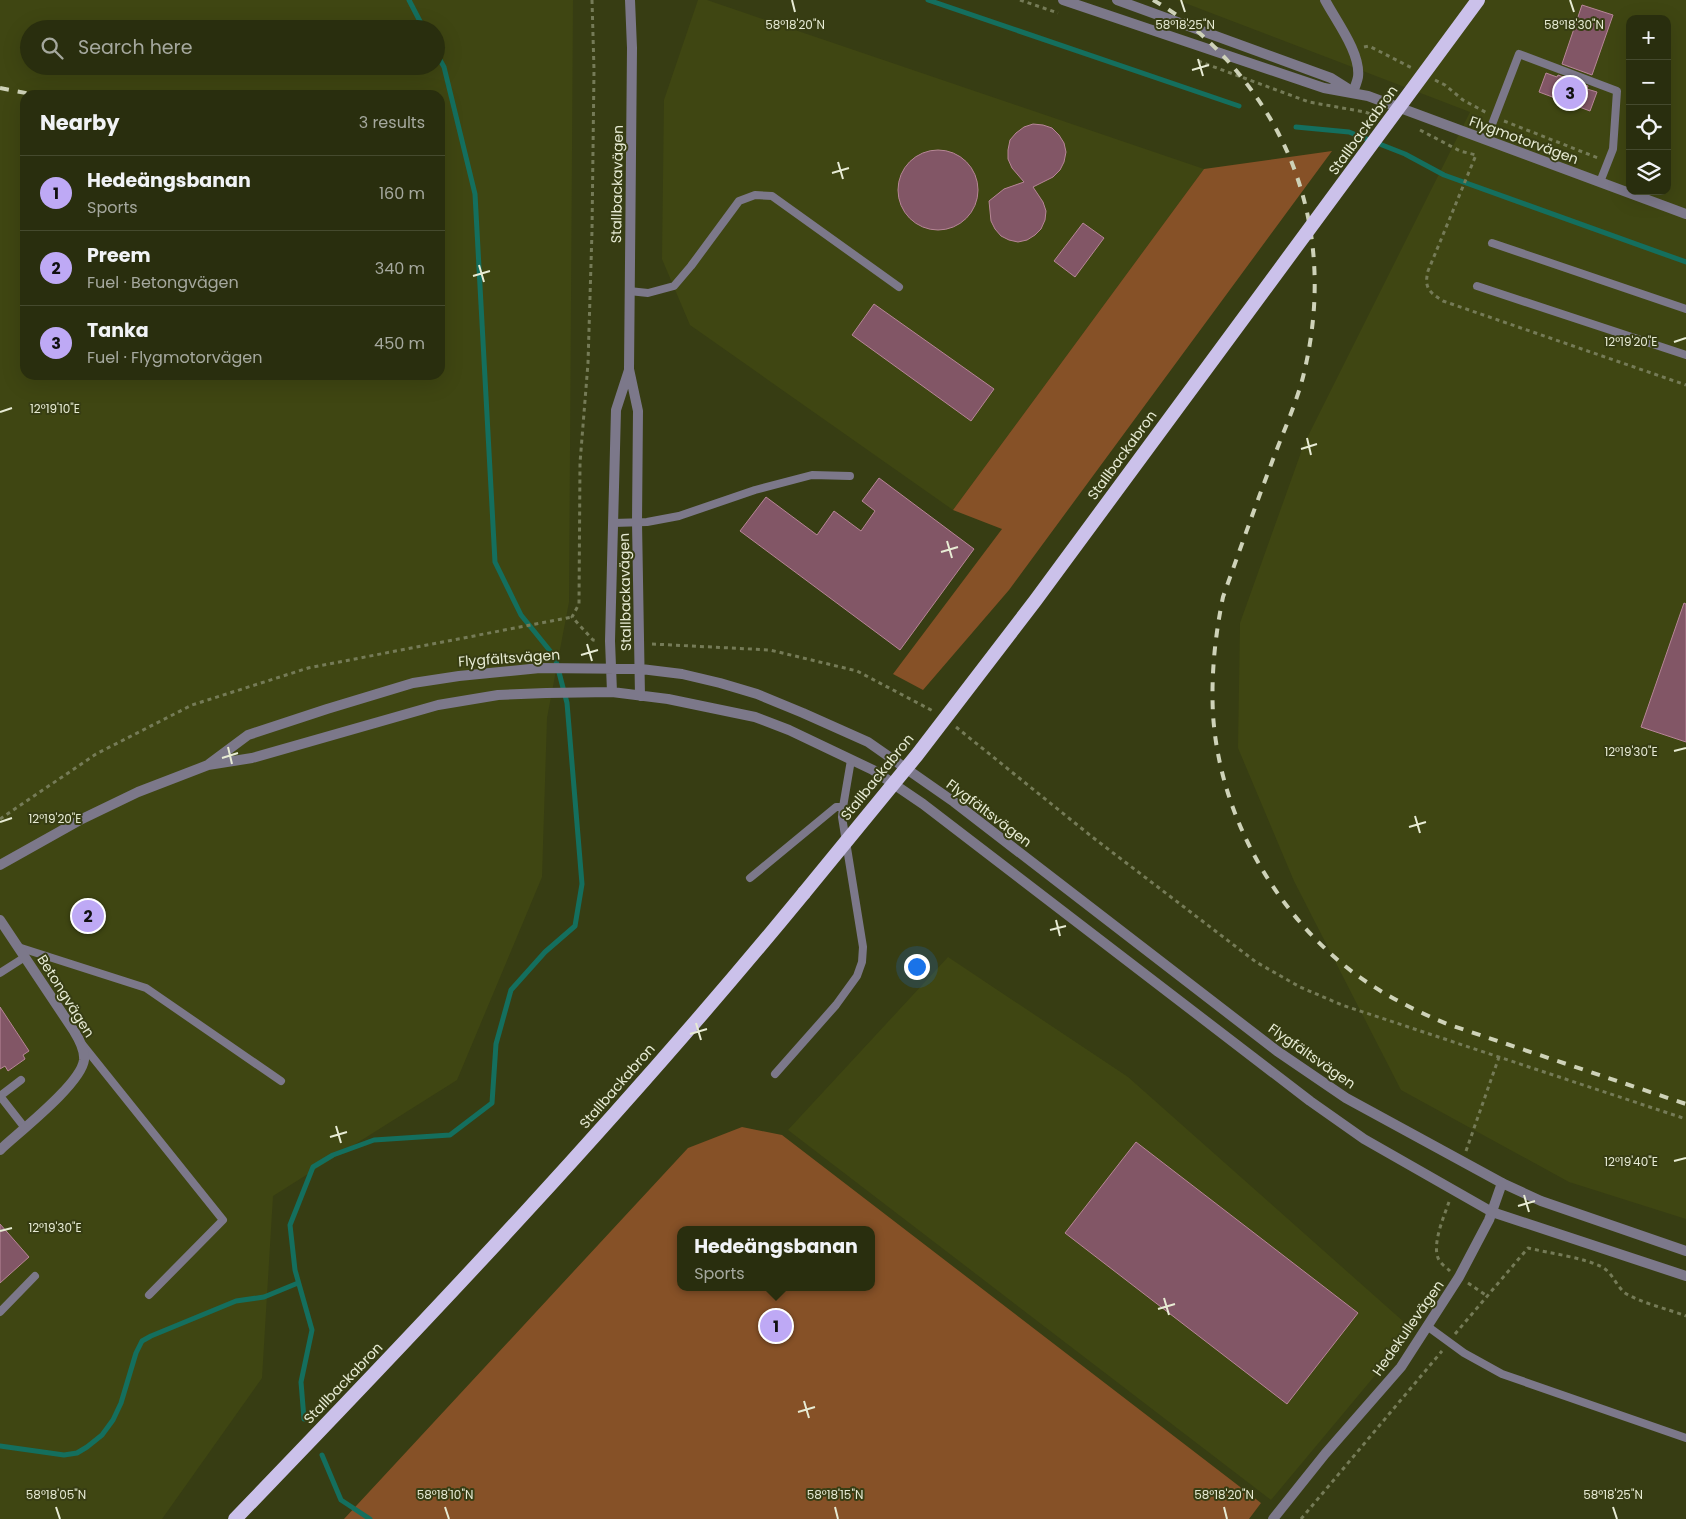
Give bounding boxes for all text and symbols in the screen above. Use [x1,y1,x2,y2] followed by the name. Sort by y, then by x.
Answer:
[1626,15,1671,195] map controls
[1626,15,1671,60] button: +
[765,16,825,33] text: 58°18'20"N
[1155,16,1215,33] text: 58°18'25"N
[1544,16,1604,33] text: 58°18'30"N
[20,20,445,75] search box
[38,34,66,62] icon: search
[78,34,192,61] text: Search here
[1626,60,1671,105] button: −
[1554,74,1586,112] pin: 3
[1324,81,1402,179] street label: Stallbackabron
[1626,105,1671,150] button: locate
[40,108,120,137] text: Nearby
[359,111,425,134] text: 3 results
[1467,111,1581,169] street label: Flygmotorvägen
[606,125,628,243] street label: Stallbackavägen
[1626,150,1671,195] button: layers
[87,167,251,194] text: Hedeängsbanan
[53,182,59,205] text: 1
[379,182,425,205] text: 160 m
[87,196,138,219] text: Sports
[87,242,151,269] text: Preem
[51,257,61,280] text: 2
[375,257,425,280] text: 340 m
[87,271,239,294] text: Fuel · Betongvägen
[87,317,149,344] text: Tanka
[51,332,61,355] text: 3
[374,332,425,355] text: 450 m
[1604,333,1658,350] text: 12°19'20"E
[87,346,262,369] text: Fuel · Flygmotorvägen
[30,400,80,417] text: 12°19'10"E
[1083,406,1161,504] street label: Stallbackabron
[614,533,636,651] street label: Stallbackavägen
[457,644,561,672] street label: Flygfältsvägen
[836,729,918,825] street label: Stallbackabron
[1604,743,1658,760] text: 12°19'30"E
[942,774,1036,852] street label: Flygfältsvägen
[28,810,82,827] text: 12°19'20"E
[72,897,104,935] pin: 2
[33,951,99,1041] street label: Betongvägen
[904,954,930,980] your location
[1264,1019,1360,1093] street label: Flygfältsvägen
[575,1039,659,1133] street label: Stallbackabron
[1604,1153,1658,1170] text: 12°19'40"E
[28,1219,82,1236] text: 12°19'30"E
[677,1226,875,1291] popup
[694,1233,858,1260] text: Hedeängsbanan
[694,1262,745,1285] text: Sports
[1367,1276,1449,1380] street label: Hedekullevägen
[760,1307,792,1345] pin: 1
[299,1338,387,1428] street label: Stallbackabron
[26,1486,86,1503] text: 58°18'05"N
[417,1486,473,1503] text: 58°18'10"N
[807,1486,863,1503] text: 58°18'15"N
[1194,1486,1254,1503] text: 58°18'20"N
[1583,1486,1643,1503] text: 58°18'25"N

